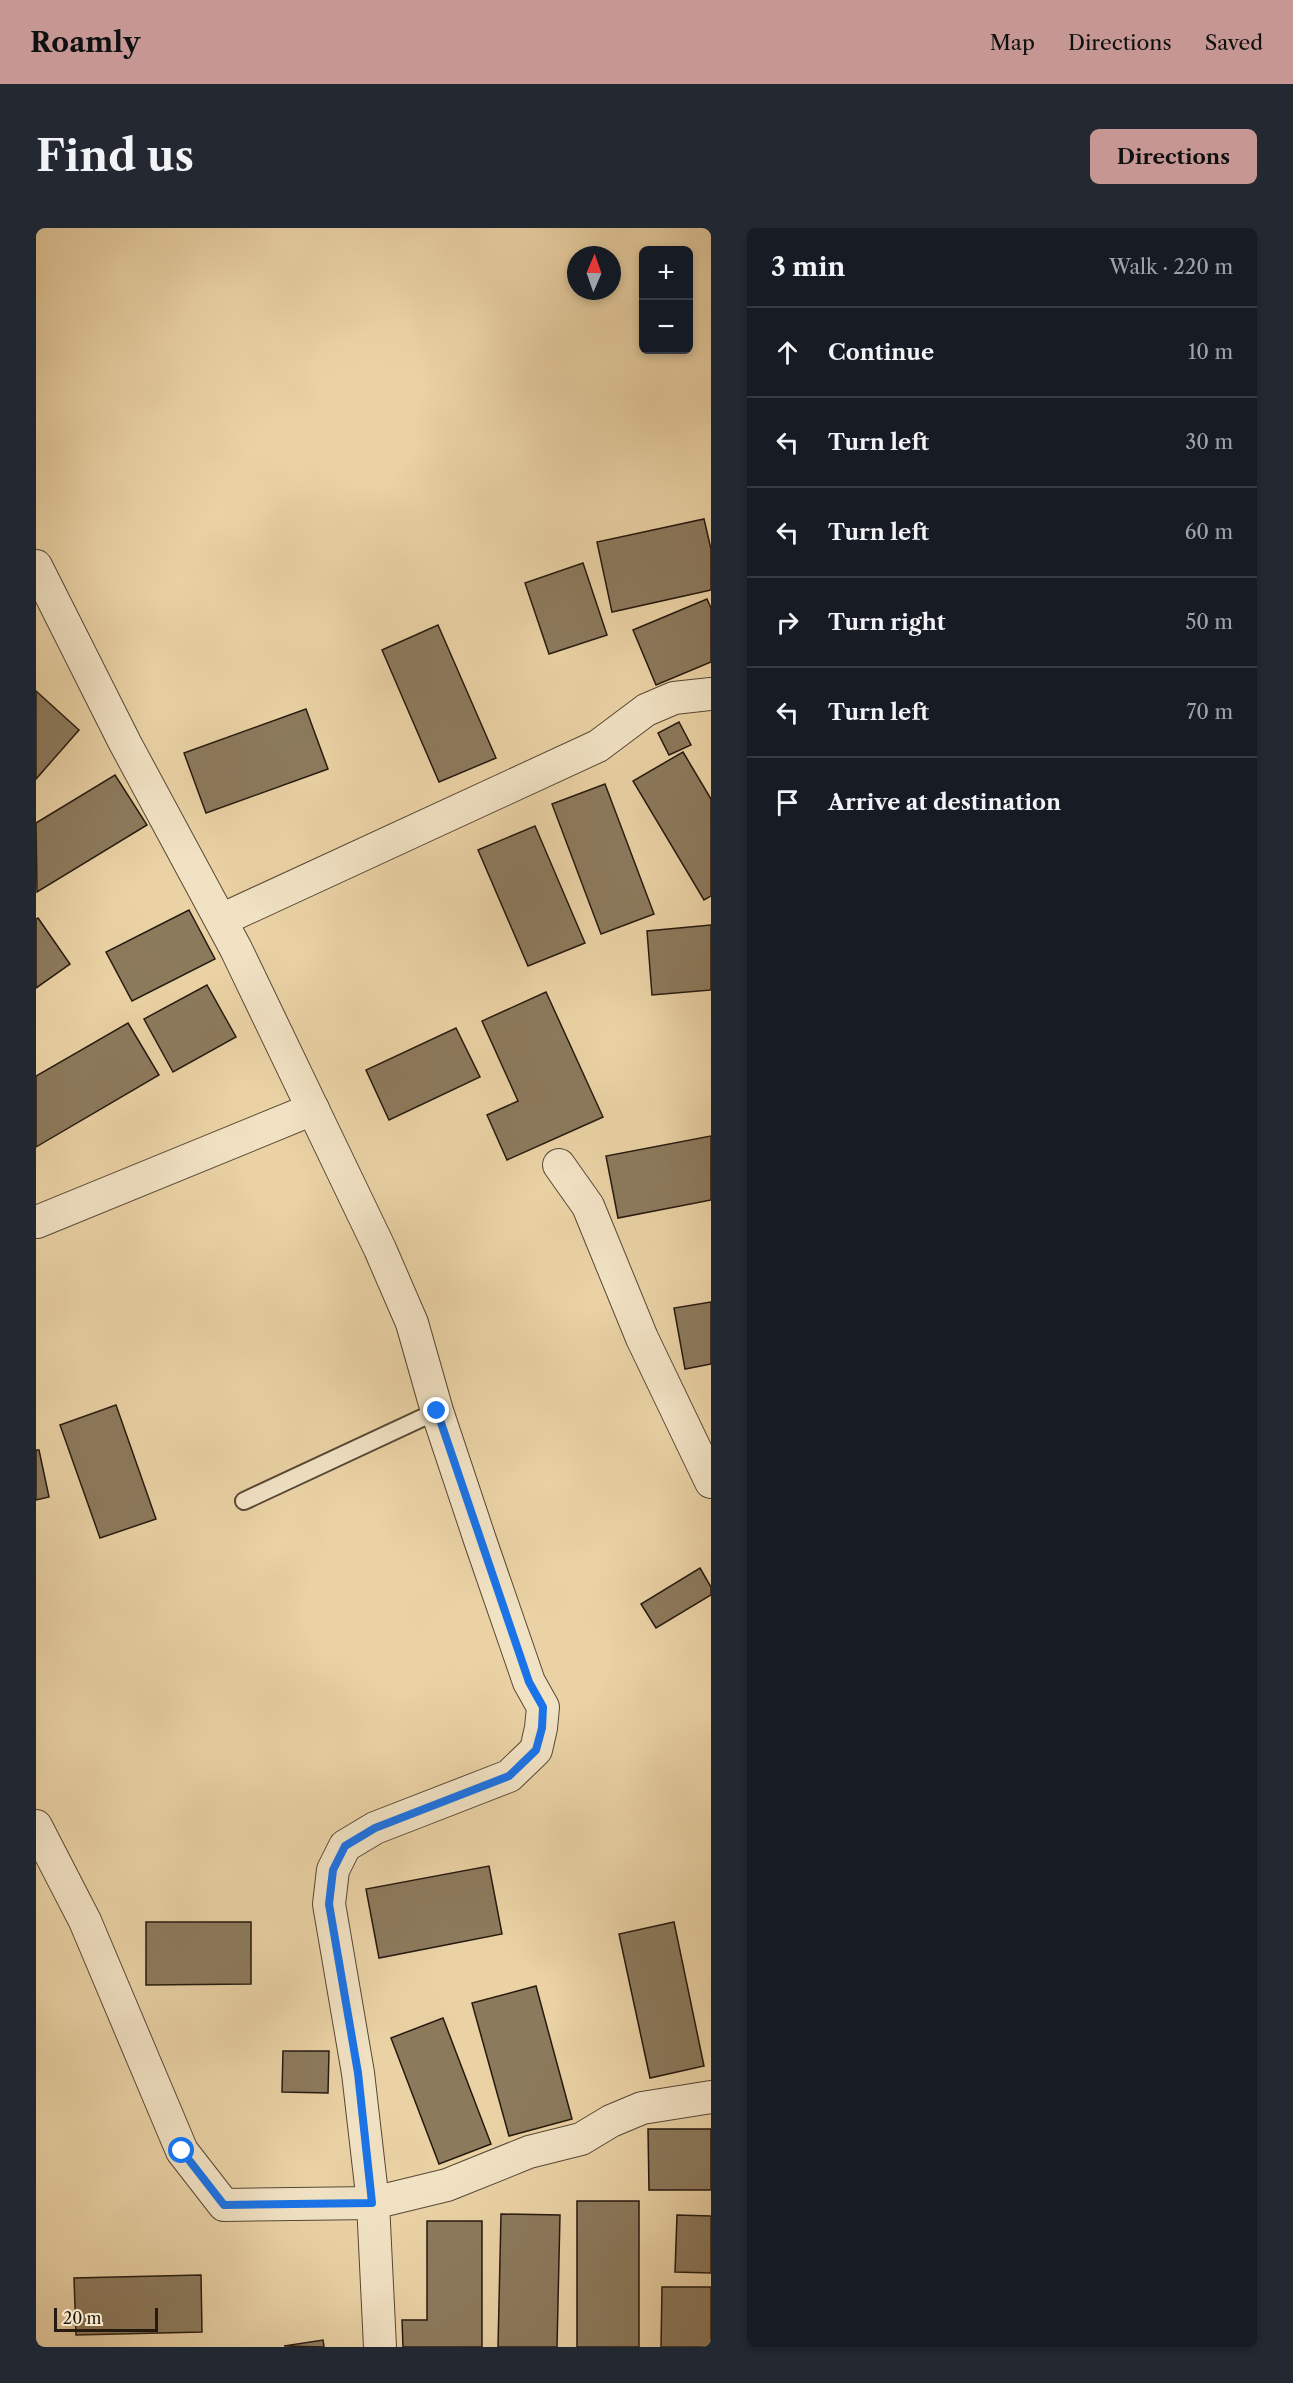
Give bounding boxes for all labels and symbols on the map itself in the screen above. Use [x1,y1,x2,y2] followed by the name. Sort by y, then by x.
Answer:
[567,246,621,300] north arrow
[423,1397,449,1423] route end
[168,2137,194,2163] route start
[54,2305,158,2332] scale bar

